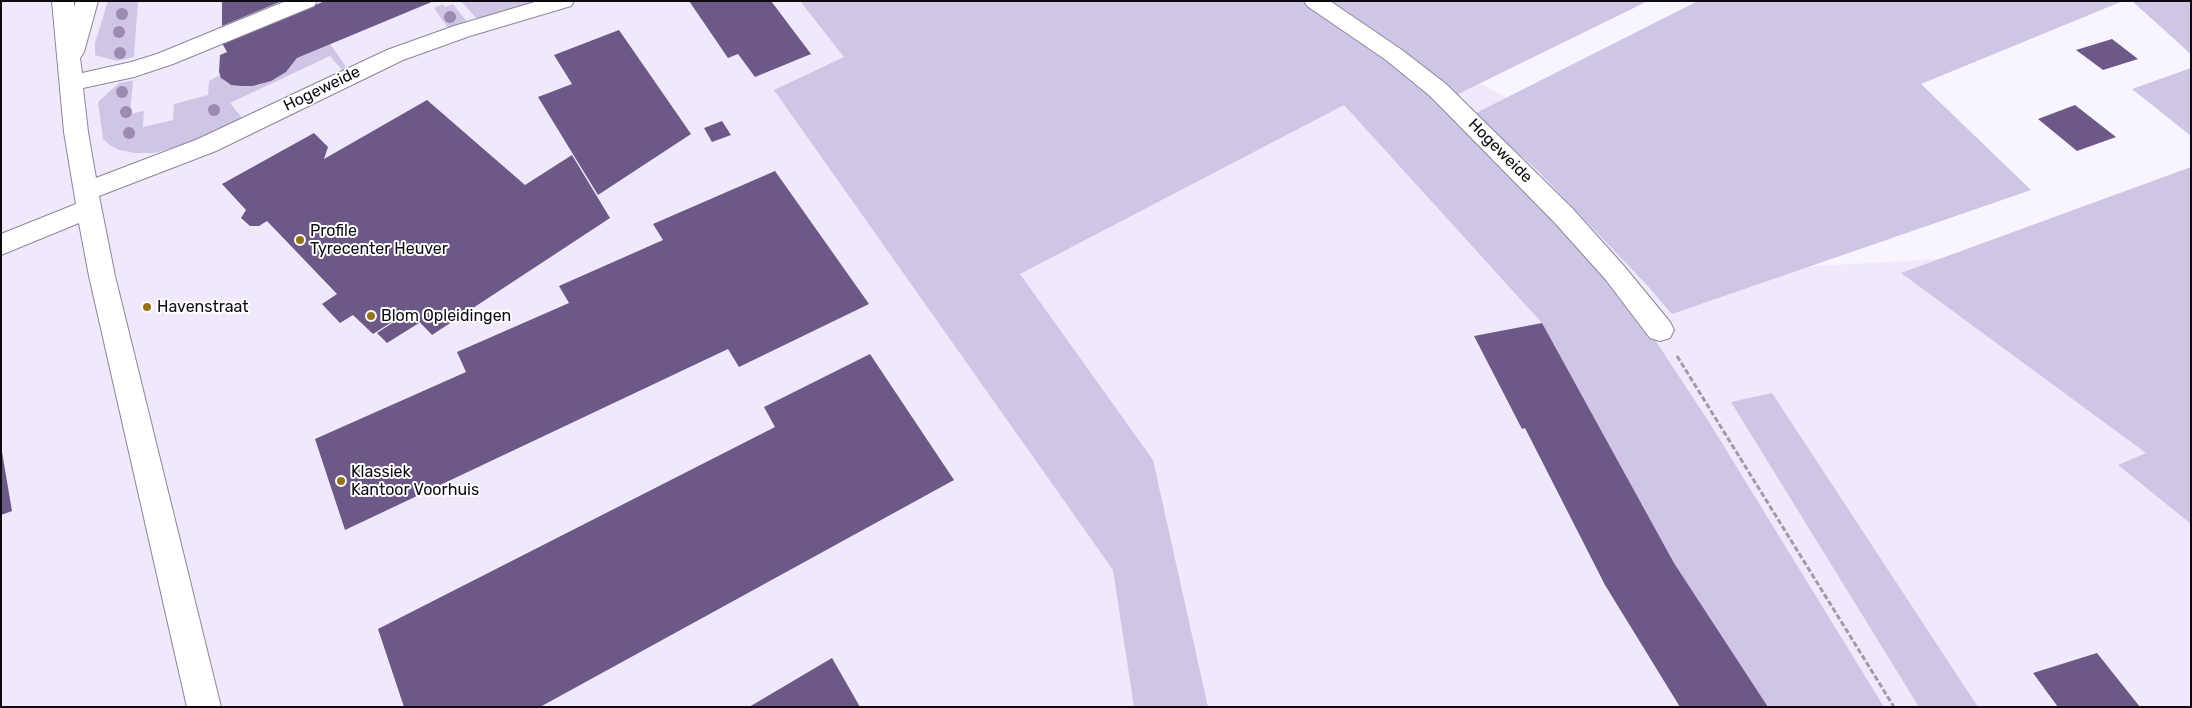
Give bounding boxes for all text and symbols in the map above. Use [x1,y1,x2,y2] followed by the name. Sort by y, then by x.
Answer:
[281,62,363,116] street label: Hogeweide
[1464,115,1536,187] street label: Hogeweide
[310,221,448,259] place label: Profile Tyrecenter Heuver
[294,234,306,246] marker: Profile Tyrecenter Heuver
[157,297,249,317] place label: Havenstraat
[141,301,153,313] marker: Havenstraat
[381,306,511,326] place label: Blom Opleidingen
[365,310,377,322] marker: Blom Opleidingen
[351,462,479,500] place label: Klassiek Kantoor Voorhuis
[335,475,347,487] marker: Klassiek Kantoor Voorhuis

